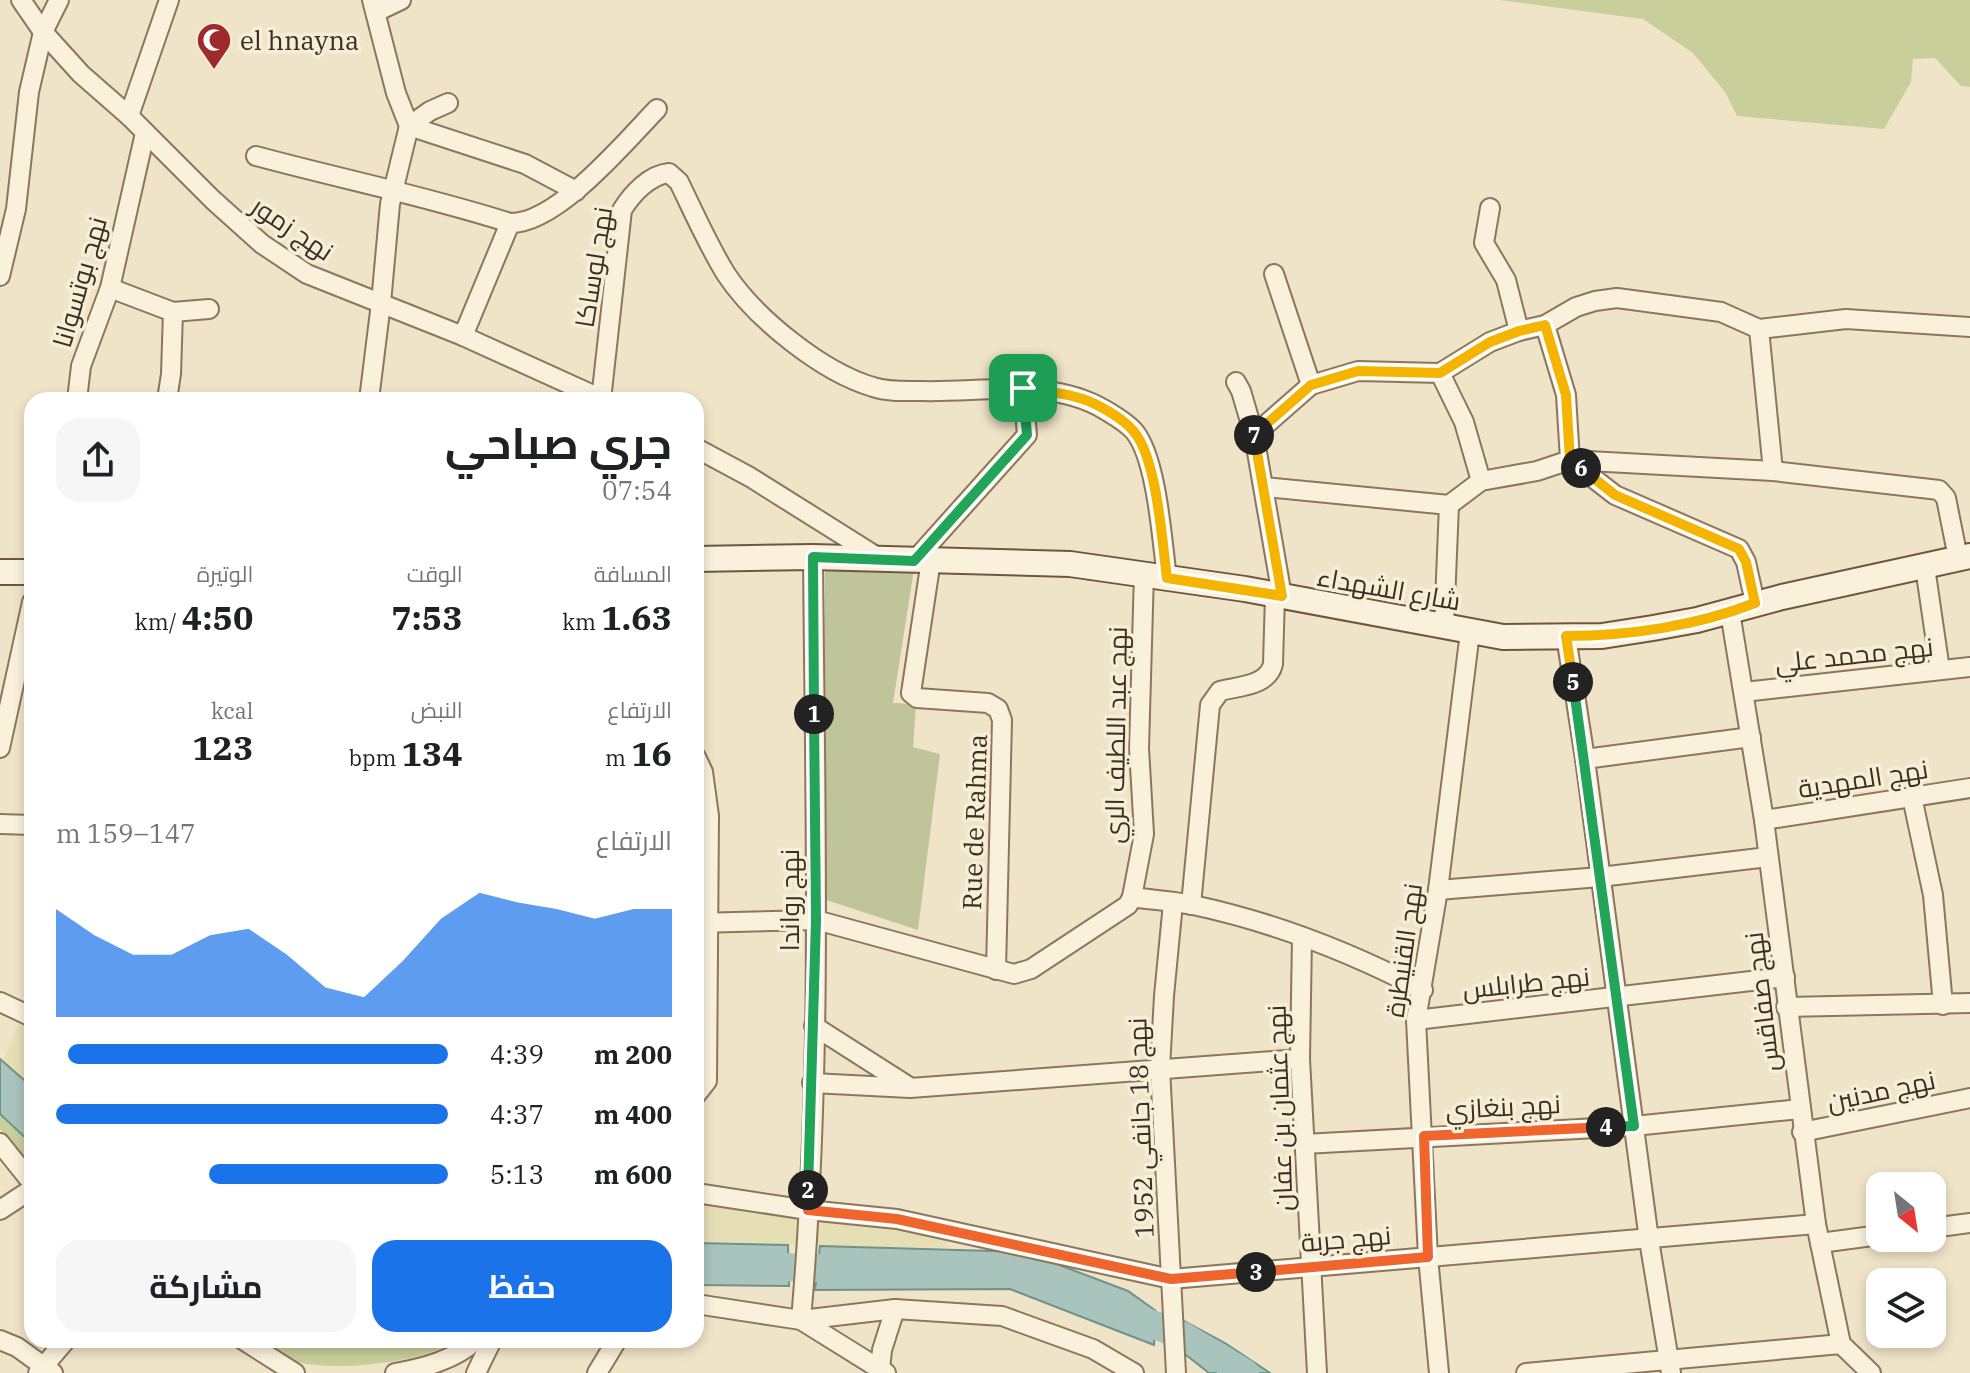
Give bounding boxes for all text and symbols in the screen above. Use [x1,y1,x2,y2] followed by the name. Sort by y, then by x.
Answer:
[195,21,233,71] mosque icon: el hnayna
[240,23,359,57] place label: el hnayna
[243,187,341,269] street label: نهج زمور
[567,204,620,330] street label: نهج لوساكا
[44,213,115,352] street label: نهج بوتسوانا
[989,354,1057,422] pin
[1001,366,1045,410] icon: arrive
[445,414,672,471] text: جري صباحي
[1234,415,1274,455] pin: 7
[56,418,140,502] button: share
[1247,420,1261,449] text: 7
[1561,448,1601,488] pin: 6
[1574,453,1588,482] text: 6
[602,473,672,507] text: 07:54
[197,559,253,588] text: الوتيرة
[407,559,463,588] text: الوقت
[594,559,672,588] text: المسافة
[1314,559,1463,618] street label: شارع الشهداء
[182,595,253,639] text: 4:50
[391,595,463,639] text: 7:53
[601,595,672,639] text: 1.63
[135,607,182,636] text: /km
[562,607,601,636] text: km
[1096,626,1138,844] street label: نهج عبد اللطيف الري
[1773,629,1935,684] street label: نهج محمد علي
[1553,662,1593,702] pin: 5
[1566,667,1580,696] text: 5
[794,694,834,734] pin: 1
[411,695,463,724] text: النبض
[608,695,672,724] text: الارتفاع
[211,696,253,725] text: kcal
[807,699,821,728] text: 1
[192,725,253,769] text: 123
[401,731,463,775] text: 134
[631,731,672,775] text: 16
[954,733,994,911] street label: Rue de Rahma
[349,743,401,772] text: bpm
[605,743,631,772] text: m
[1796,751,1931,806] street label: نهج المهدية
[56,816,196,850] text: 147–159 m
[596,823,672,857] text: الارتفاع
[772,849,807,951] street label: نهج رواندا
[1377,881,1430,1019] street label: نهح القنيطرة
[1736,930,1787,1074] street label: نهج صفاقس
[1461,958,1591,1007] street label: نهج طرابلس
[1258,1004,1301,1212] street label: نهج عثمان بن عفان
[1119,1017,1166,1239] street label: نهج 18 جانفي 1952
[490,1037,544,1071] text: 4:39
[594,1037,672,1071] text: 200 m
[1824,1062,1938,1119] street label: نهج مدنين
[1444,1086,1562,1130] street label: نهج بنغازي
[490,1097,544,1131] text: 4:37
[594,1097,672,1131] text: 400 m
[1586,1107,1626,1147] pin: 4
[1599,1112,1613,1141] text: 4
[490,1157,544,1191] text: 5:13
[594,1157,672,1191] text: 600 m
[788,1170,828,1210] pin: 2
[1866,1172,1946,1252] north arrow
[1866,1172,1946,1348] map controls
[801,1175,815,1204] text: 2
[1299,1217,1393,1260] street label: نهج جربة
[56,1240,356,1332] button: مشاركة
[372,1240,672,1332] button: حفظ
[1236,1252,1276,1292] pin: 3
[1249,1257,1263,1286] text: 3
[1866,1268,1946,1348] button: layers

